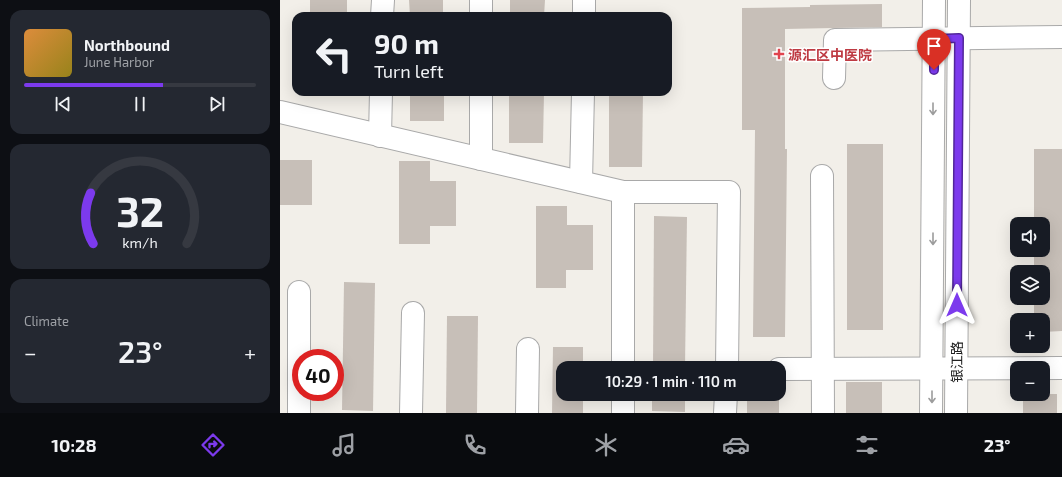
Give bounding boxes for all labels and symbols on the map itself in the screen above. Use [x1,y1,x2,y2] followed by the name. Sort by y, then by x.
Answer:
[917,29,951,70] pin
[788,46,872,63] place label: 源汇区中医院
[773,48,785,60] marker: 源汇区中医院
[929,102,937,115] one-way arrow
[929,232,937,245] one-way arrow
[936,284,978,326] position arrow
[948,341,965,383] street label: 银江路
[292,349,344,401] speed limit sign: 40
[928,390,936,403] one-way arrow

